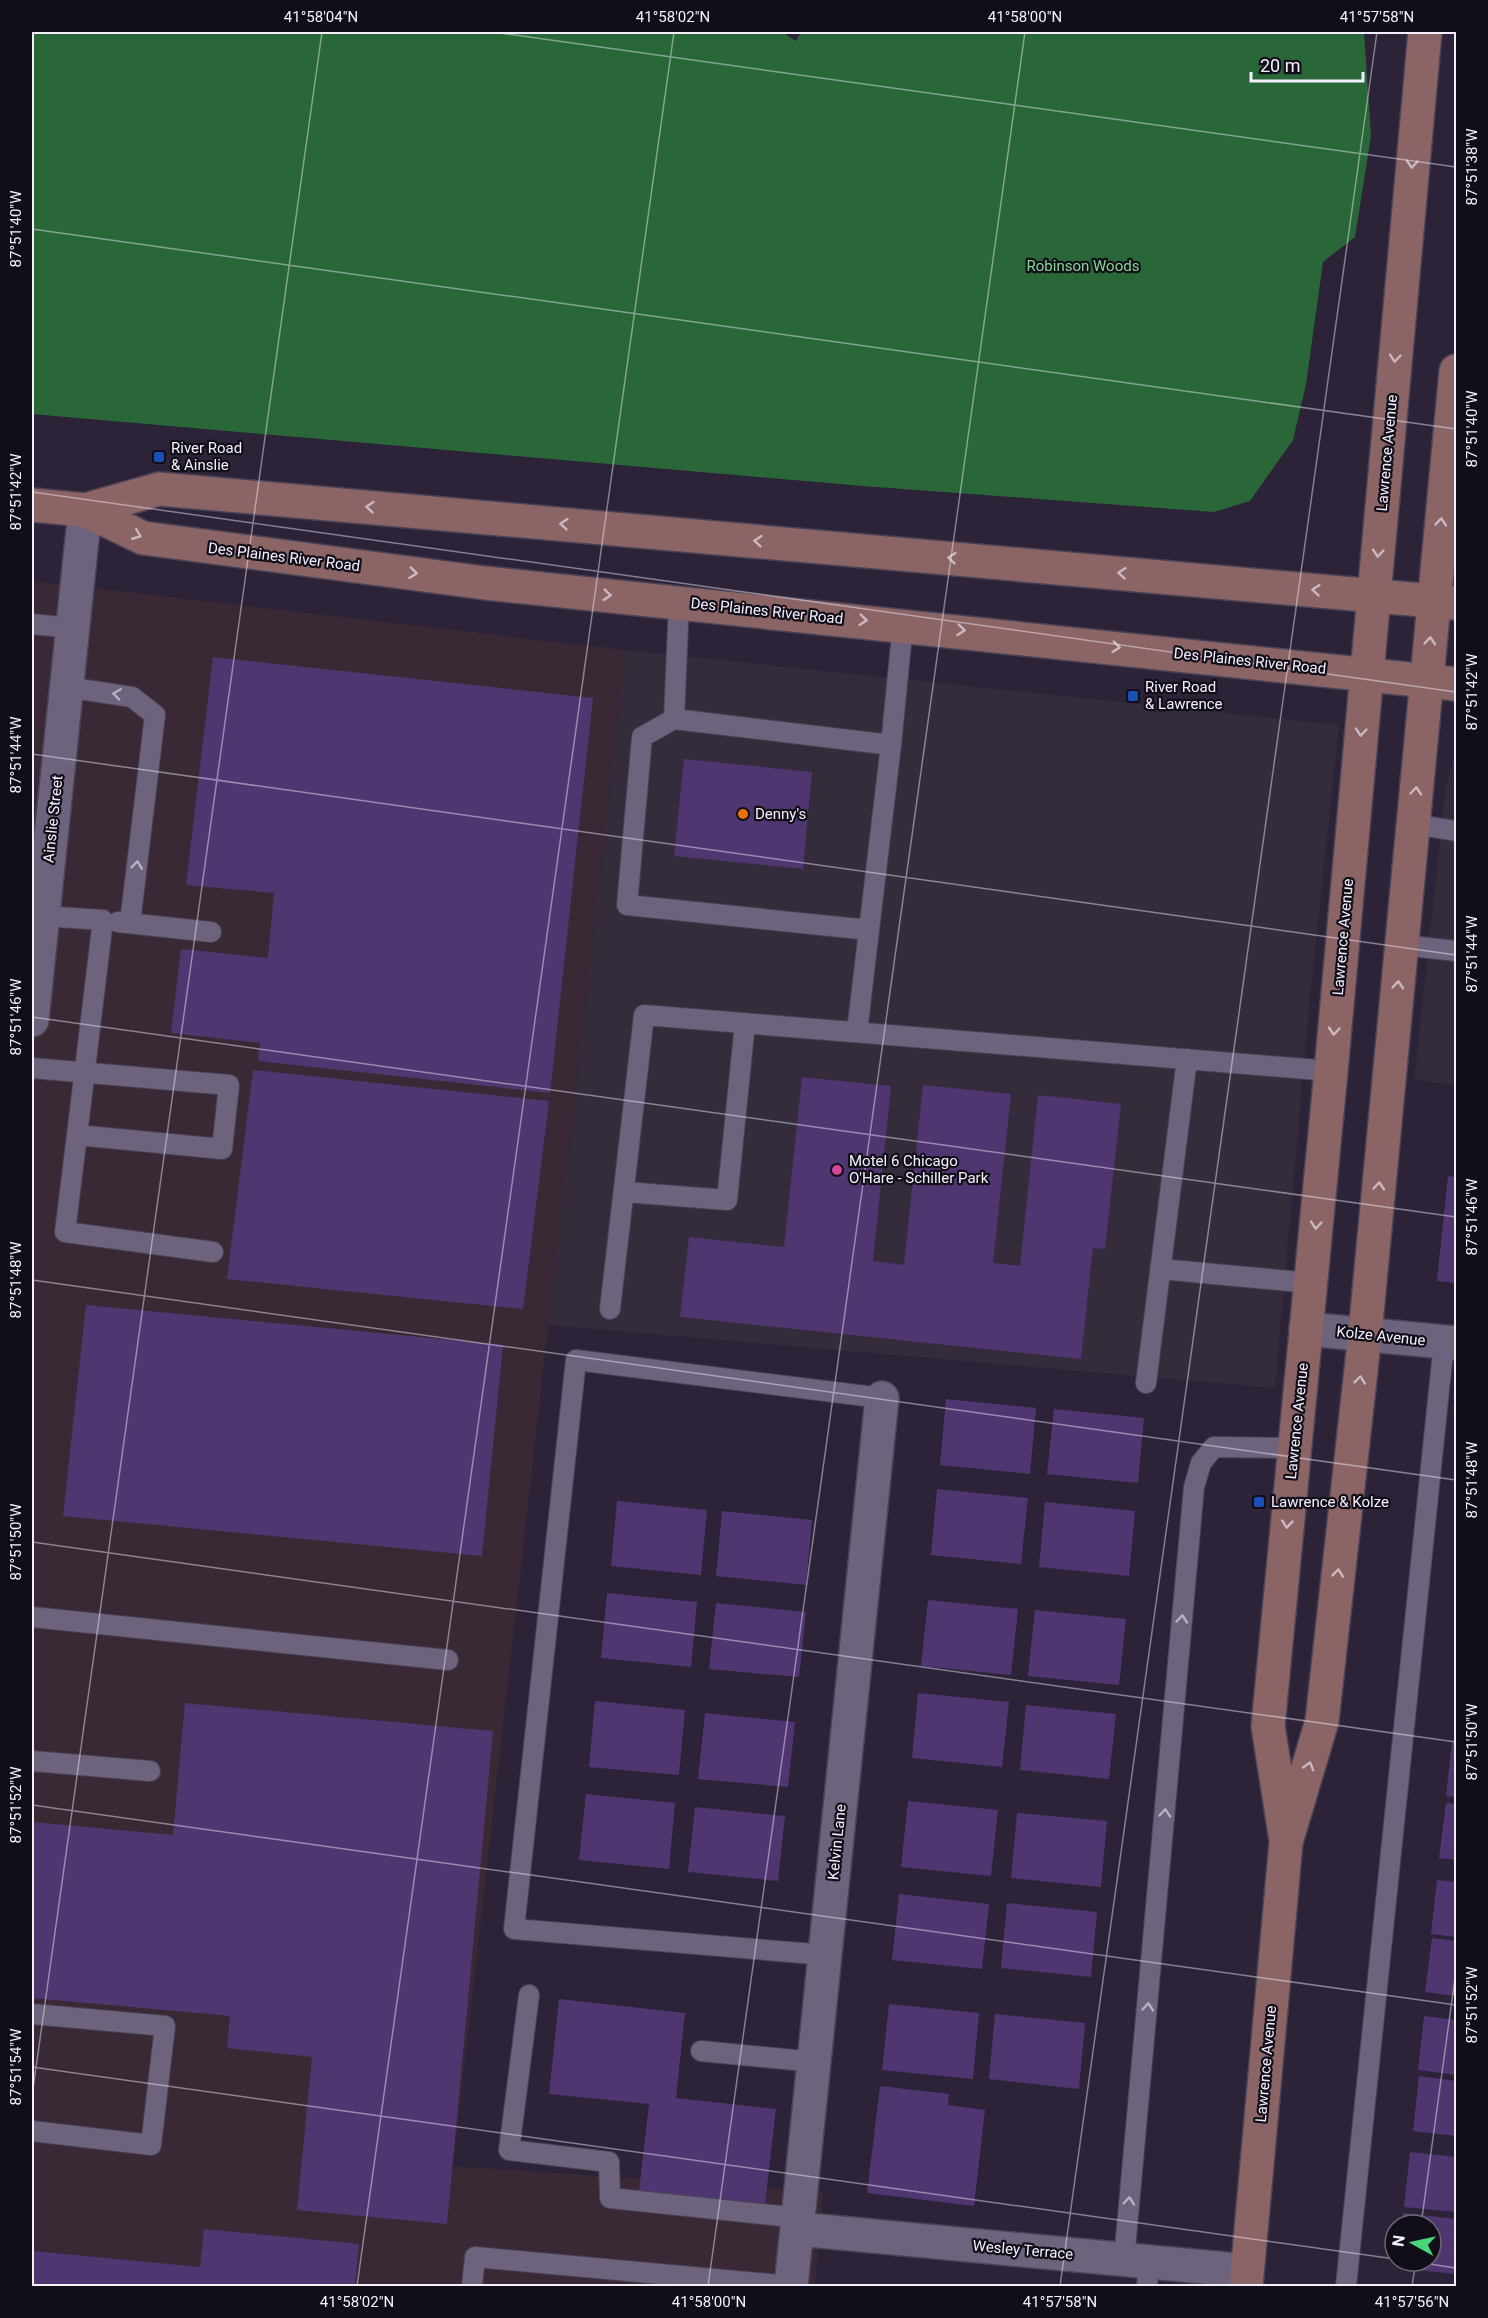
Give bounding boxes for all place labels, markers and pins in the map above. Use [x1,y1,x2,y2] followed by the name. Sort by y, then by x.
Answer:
[171,439,242,474] place label: River Road & Ainslie
[152,450,166,464] marker: River Road & Ainslie
[1145,678,1223,713] place label: River Road & Lawrence
[1126,689,1140,703] marker: River Road & Lawrence
[755,805,806,823] place label: Denny's
[736,807,750,821] marker: Denny's
[849,1152,989,1187] place label: Motel 6 Chicago O'Hare - Schiller Park
[830,1163,844,1177] marker: Motel 6 Chicago O'Hare - Schiller Park
[1271,1493,1389,1511] place label: Lawrence & Kolze
[1252,1495,1266,1509] marker: Lawrence & Kolze

